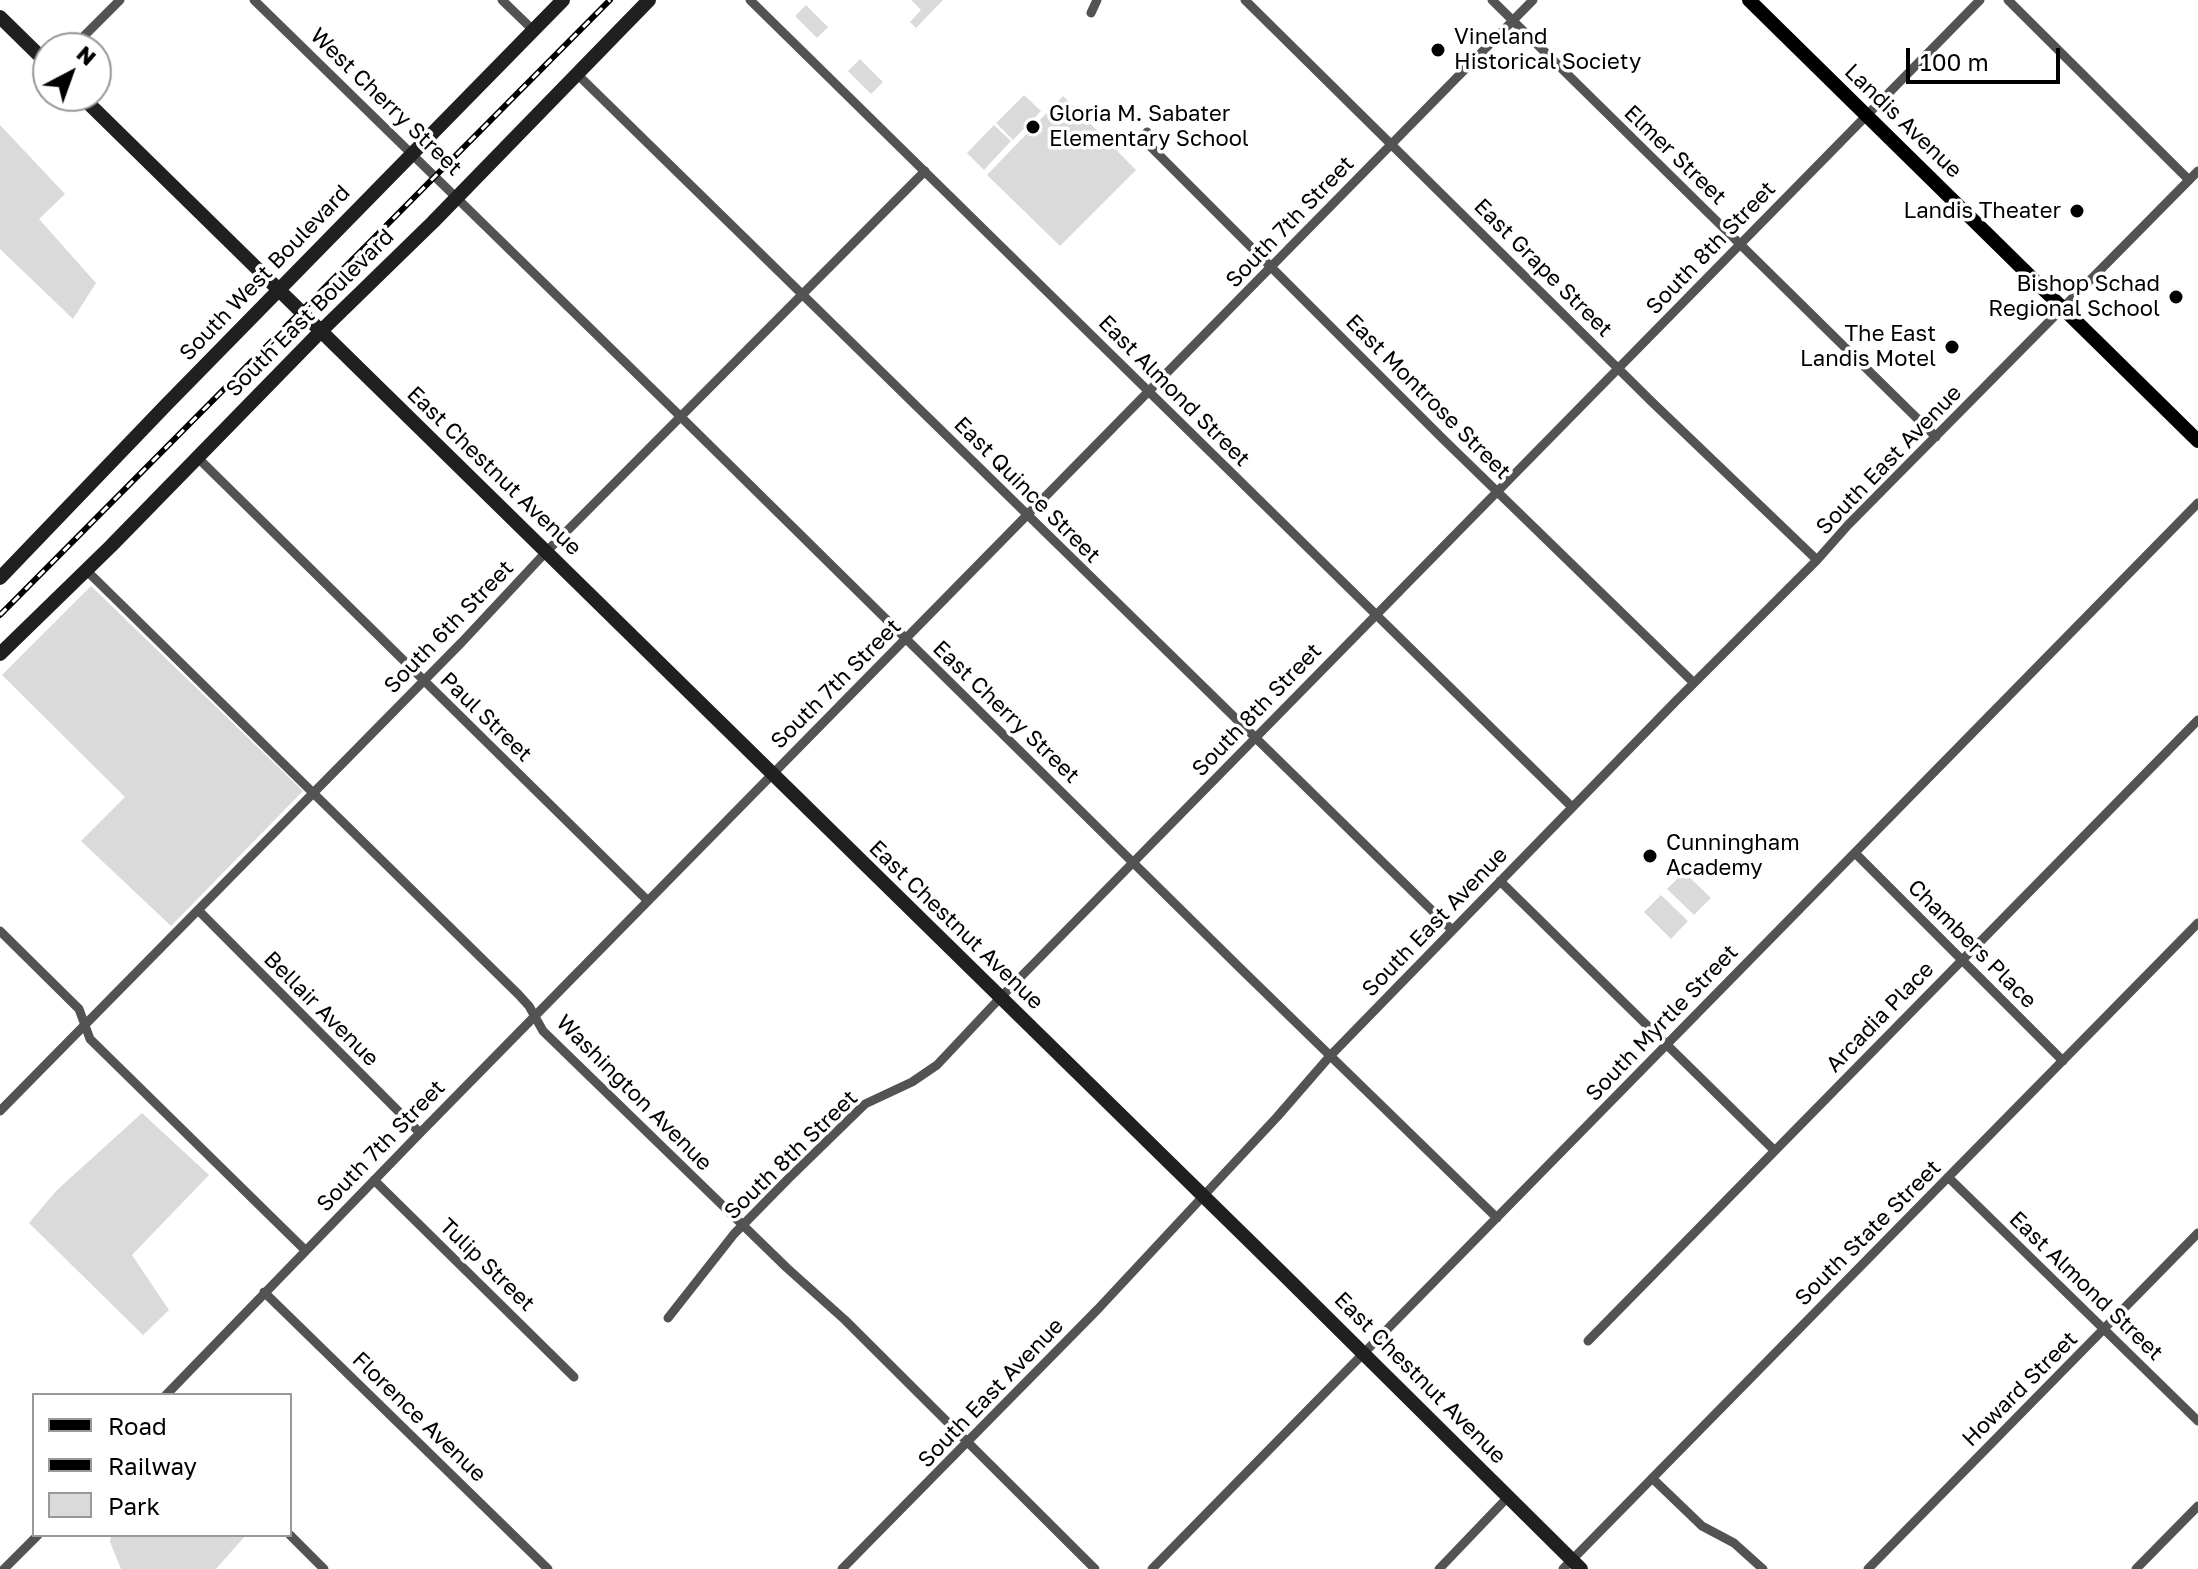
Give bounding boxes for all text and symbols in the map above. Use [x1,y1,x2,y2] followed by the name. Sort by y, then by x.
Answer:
[305,23,467,181] street label: West Cherry Street
[1454,24,1641,76] place label: Vineland Historical Society
[32,32,112,112] north arrow
[1910,32,2064,82] scale bar
[72,39,102,71] text: N
[1429,41,1447,59] marker: Vineland Historical Society
[1920,47,1989,76] text: 100 m
[1839,58,1967,184] street label: Landis Avenue
[1618,100,1732,210] street label: Elmer Street
[1049,101,1249,152] place label: Gloria M. Sabater Elementary School
[1024,118,1042,136] marker: Gloria M. Sabater Elementary School
[1220,151,1360,293] street label: South 7th Street
[1641,176,1781,320] street label: South 8th Street
[174,180,356,366] street label: South West Boulevard
[1468,193,1618,343] street label: East Grape Street
[1903,198,2061,224] place label: Landis Theater
[2068,202,2086,220] marker: Landis Theater
[221,224,399,402] street label: South East Boulevard
[1988,271,2160,322] place label: Bishop Schad Regional School
[2167,288,2185,306] marker: Bishop Schad Regional School
[1340,309,1516,485] street label: East Montrose Street
[1093,310,1255,472] street label: East Almond Street
[1800,321,1936,372] place label: The East Landis Motel
[1943,338,1961,356] marker: The East Landis Motel
[1811,380,1967,540] street label: South East Avenue
[401,381,587,561] street label: East Chestnut Avenue
[948,411,1106,569] street label: East Quince Street
[379,555,519,699] street label: South 6th Street
[765,613,907,755] street label: South 7th Street
[927,635,1085,789] street label: East Cherry Street
[1187,638,1327,782] street label: South 8th Street
[435,667,537,767] street label: Paul Street
[1666,830,1800,882] place label: Cunningham Academy
[863,835,1049,1015] street label: East Chestnut Avenue
[1357,842,1513,1002] street label: South East Avenue
[1641,847,1659,865] marker: Cunningham Academy
[1902,874,2042,1014] street label: Chambers Place
[1580,939,1744,1107] street label: South Myrtle Street
[258,946,384,1072] street label: Bellair Avenue
[1821,956,1939,1078] street label: Arcadia Place
[551,1010,717,1176] street label: Washington Avenue
[311,1075,451,1217] street label: South 7th Street
[719,1085,863,1225] street label: South 8th Street
[1790,1155,1946,1311] street label: South State Street
[2004,1206,2168,1366] street label: East Almond Street
[434,1213,540,1317] street label: Tulip Street
[1329,1287,1511,1469] street label: East Chestnut Avenue
[913,1313,1069,1473] street label: South East Avenue
[1957,1326,2083,1452] street label: Howard Street
[347,1346,491,1488] street label: Florence Avenue
[32,1393,292,1537] legend
[108,1411,167,1440] text: Road
[108,1451,197,1480] text: Railway
[108,1491,160,1520] text: Park

